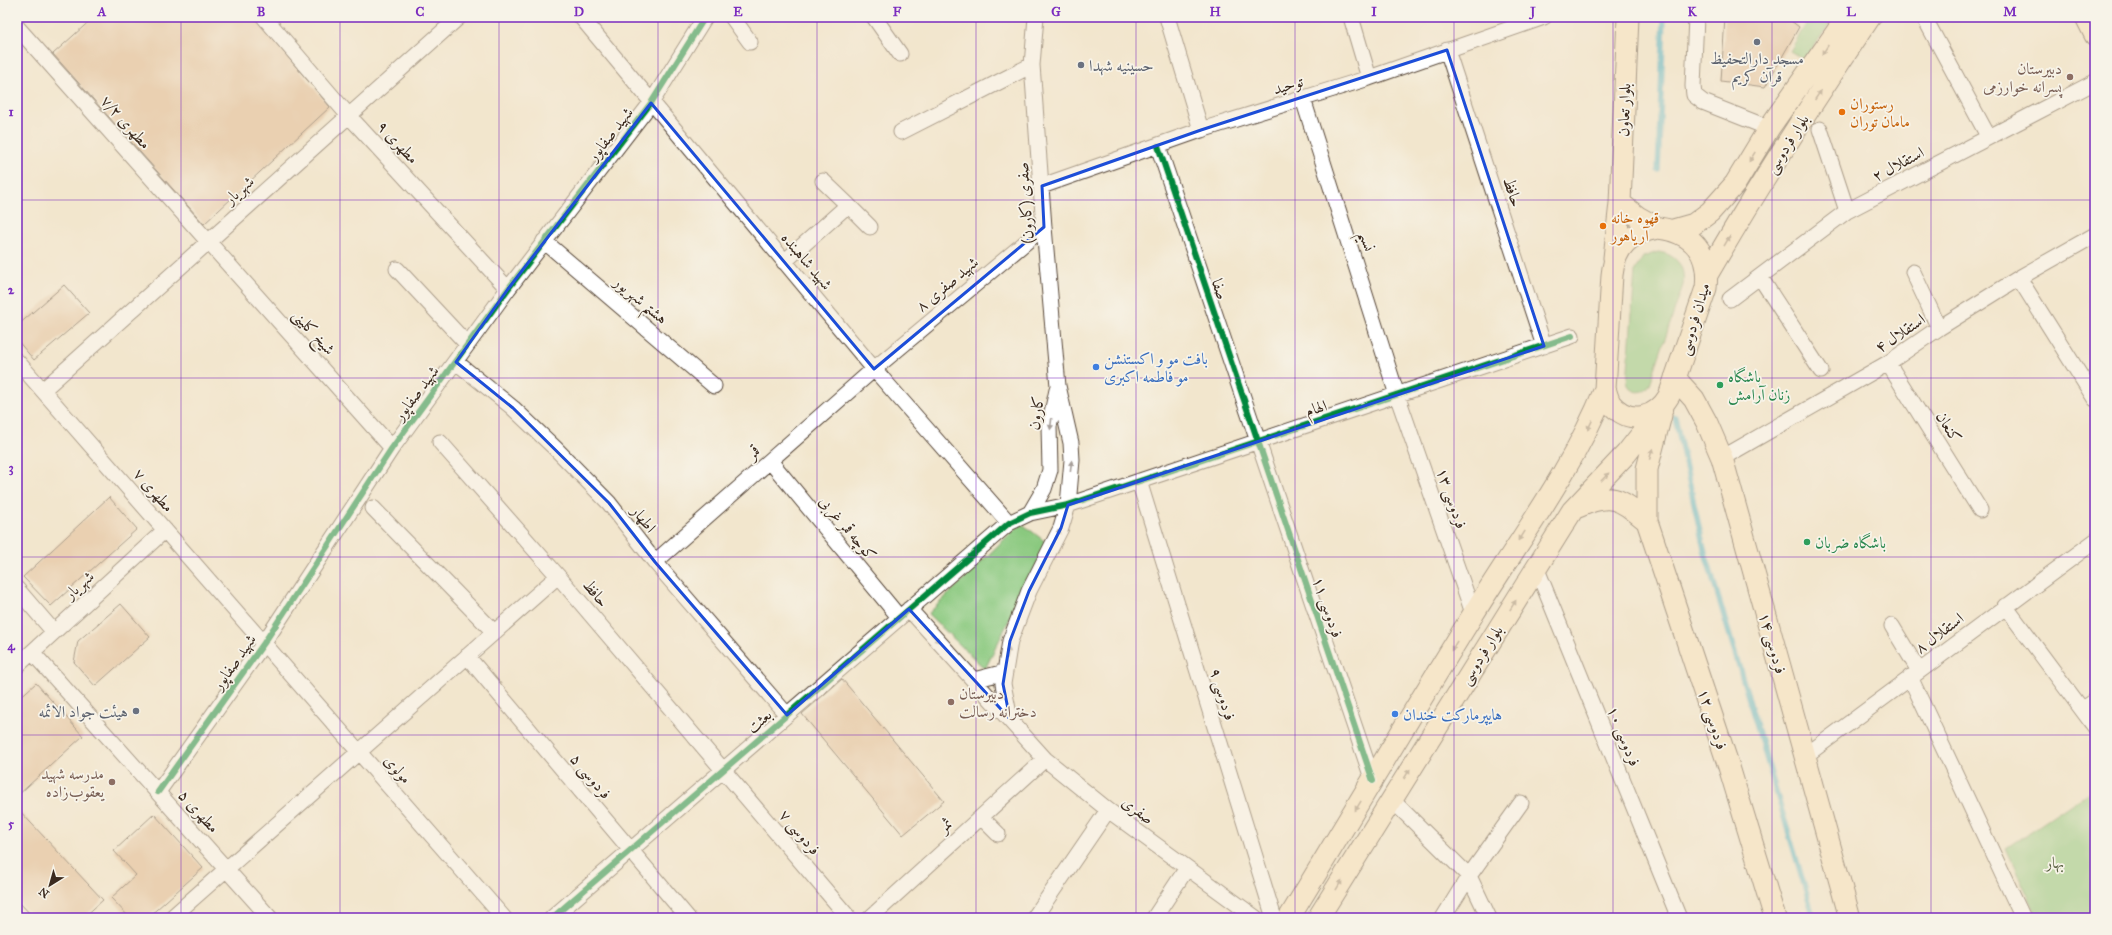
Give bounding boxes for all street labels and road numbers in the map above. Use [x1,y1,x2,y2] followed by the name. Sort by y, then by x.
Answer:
[1271,71,1307,99] street label: توحید
[1614,83,1634,137] street label: بلوار تعاون
[96,91,155,153] street label: مطهری ۷/۲
[582,103,639,168] street label: شهید صفاپور
[1761,111,1814,178] street label: بلوار فردوسی
[373,117,423,168] street label: مطهری ۹
[1869,142,1927,186] street label: استقلال ۲
[1013,162,1038,244] street label: صفری (کارون)
[219,172,258,210] street label: شهریار
[1499,175,1527,209] street label: حافظ
[777,228,836,294] street label: شهید شاهبنده
[1348,228,1379,256] street label: نسیم
[912,252,983,316] street label: شهید صفری ۸
[604,271,672,333] street label: هشتم شهریور
[1208,276,1232,302] street label: صفا
[1674,280,1716,358] street label: میدان فردوسی
[285,305,339,362] street label: شیخ کلینی
[1871,309,1929,357] street label: استقلال ۴
[388,362,444,427] street label: شهید صفاپور
[1024,395,1048,431] street label: کارون
[1303,396,1331,425] street label: الهام
[1932,408,1966,446] street label: کنعان
[741,441,764,465] street label: قمر
[129,464,178,516] street label: مطهری ۷
[1431,465,1471,532] street label: فردوسی ۱۳
[814,492,881,566] street label: کوچه قمر غربی
[626,500,660,536] street label: اطهار
[59,567,98,605] street label: شهریار
[1307,574,1347,641] street label: فردوسی ۱۱
[579,575,613,611] street label: حافظ
[1911,609,1967,657] street label: استقلال ۸
[1753,610,1791,677] street label: فردوسی ۱۴
[1455,622,1508,689] street label: بلوار فردوسی
[207,631,262,696] street label: شهید صفاپور
[1204,665,1240,723] street label: فردوسی ۹
[1692,686,1732,753] street label: فردوسی ۱۲
[1602,703,1645,770] street label: فردوسی ۱۰
[743,705,775,737] street label: بعثت
[565,749,616,804] street label: فردوسی ۵
[379,751,416,788] street label: مولوی
[174,785,223,837] street label: مطهری ۵
[1118,792,1158,829] street label: صفری
[774,805,825,860] street label: فردوسی ۷
[933,814,957,838] street label: ثمر

